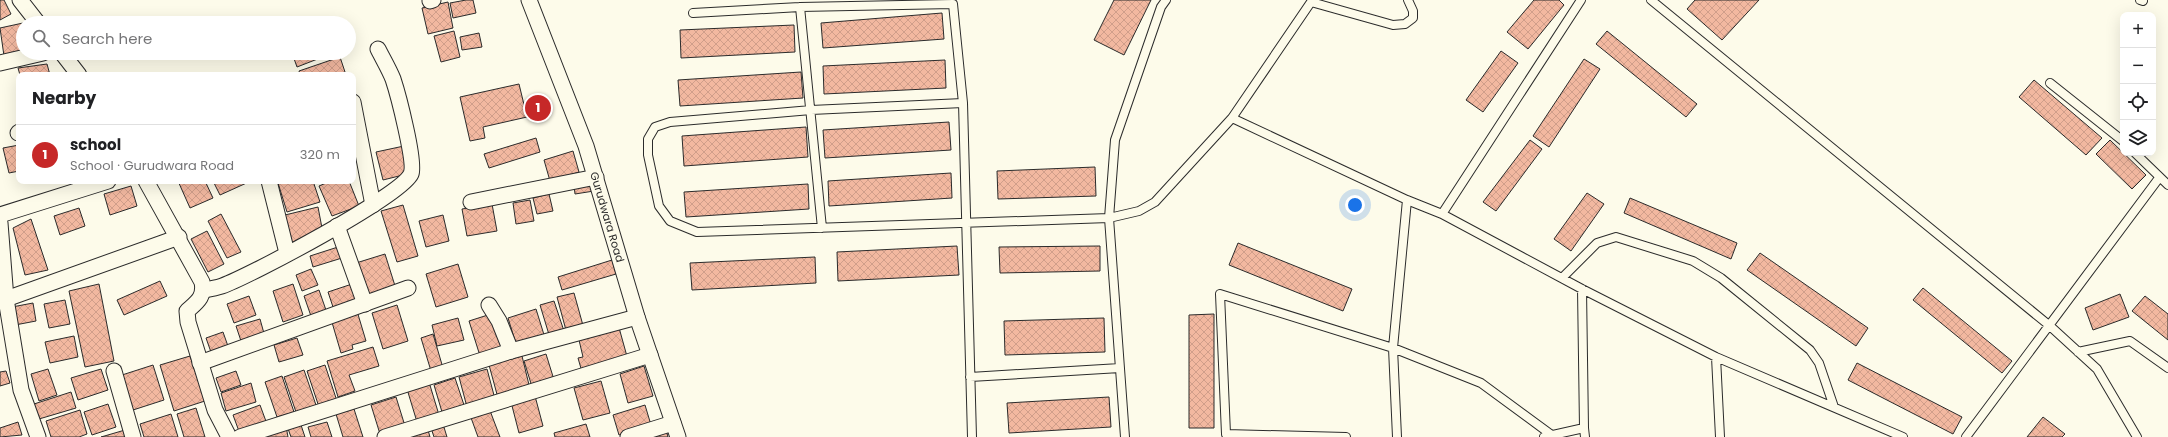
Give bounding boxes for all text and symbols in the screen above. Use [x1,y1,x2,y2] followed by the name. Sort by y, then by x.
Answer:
[2120,12,2156,156] map controls
[2120,12,2156,48] button: +
[16,16,356,60] search box
[30,27,52,49] icon: search
[62,28,152,49] text: Search here
[2120,48,2156,84] button: −
[2120,84,2156,120] button: locate
[32,86,96,110] text: Nearby
[525,93,551,123] pin: 1
[2120,120,2156,156] button: layers
[70,134,121,155] text: school
[43,145,47,164] text: 1
[300,145,340,164] text: 320 m
[70,156,234,175] text: School · Gurudwara Road
[586,170,628,264] street label: Gurudwara Road
[1345,195,1365,215] your location

